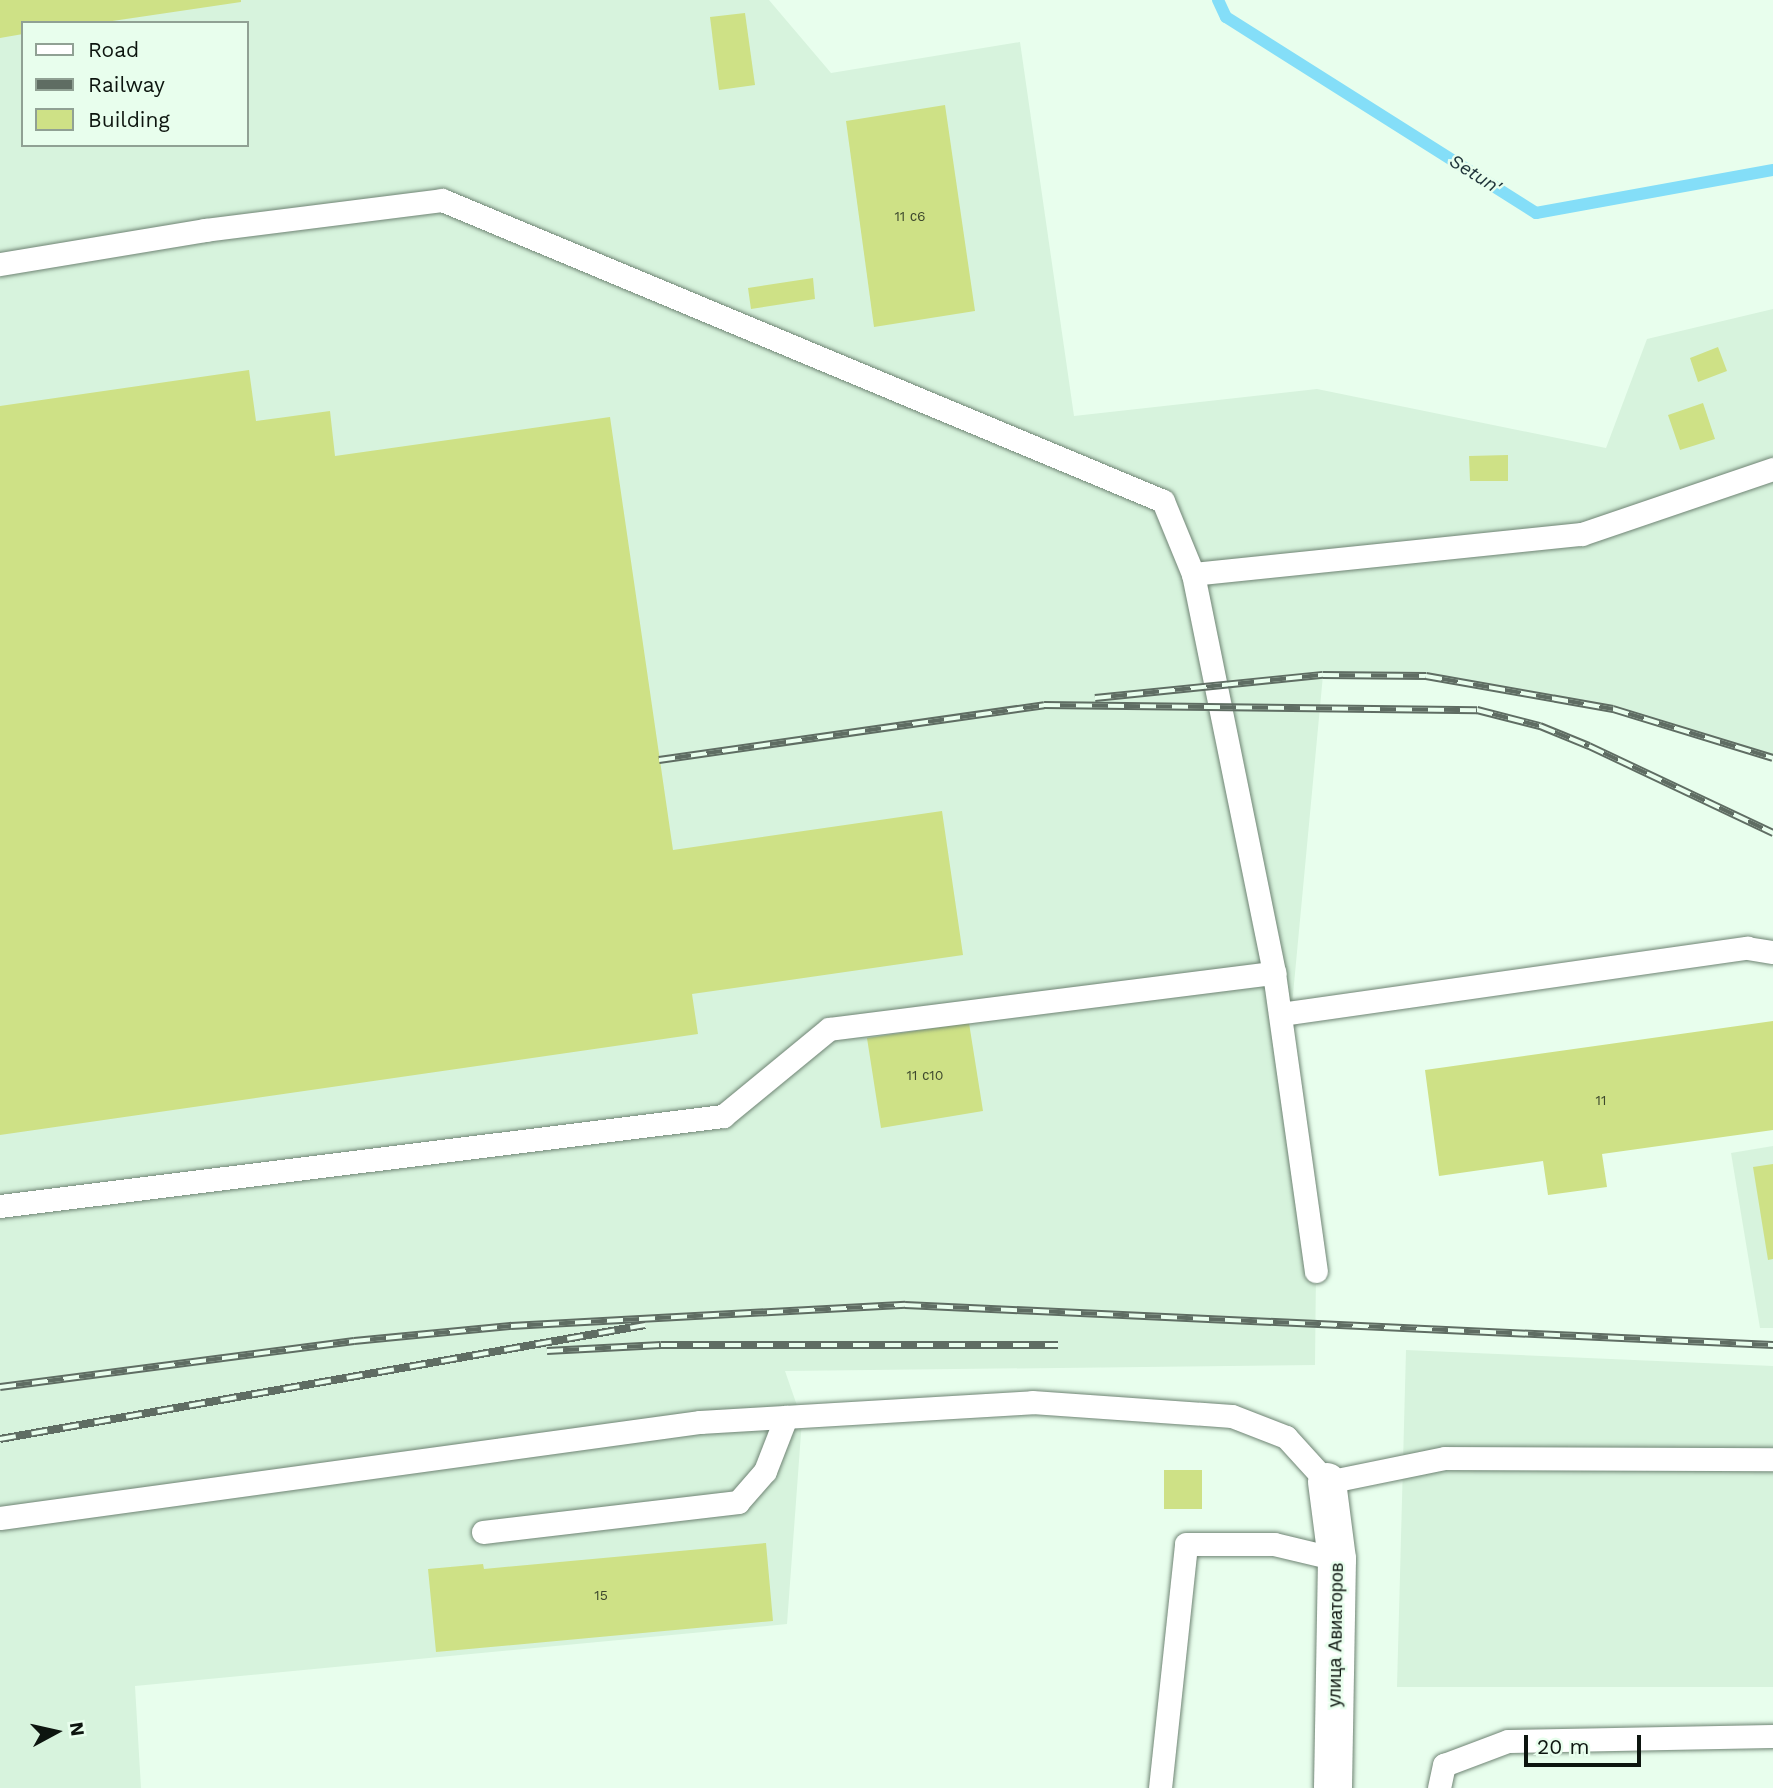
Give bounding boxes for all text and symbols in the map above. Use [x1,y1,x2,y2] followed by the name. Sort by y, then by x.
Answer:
[21,21,248,147] legend
[88,37,139,62] text: Road
[88,72,165,97] text: Railway
[88,107,170,132] text: Building
[1445,149,1505,199] water label: Setun'
[894,208,926,224] house number: 11 с6
[907,1067,943,1083] house number: 11 с10
[1596,1092,1606,1108] house number: 11
[1324,1563,1348,1707] street label: улица Авиаторов
[594,1587,608,1603] house number: 15
[21,1697,91,1767] north arrow
[65,1720,90,1738] text: N
[1528,1722,1645,1766] scale bar
[1537,1734,1589,1759] text: 20 m

